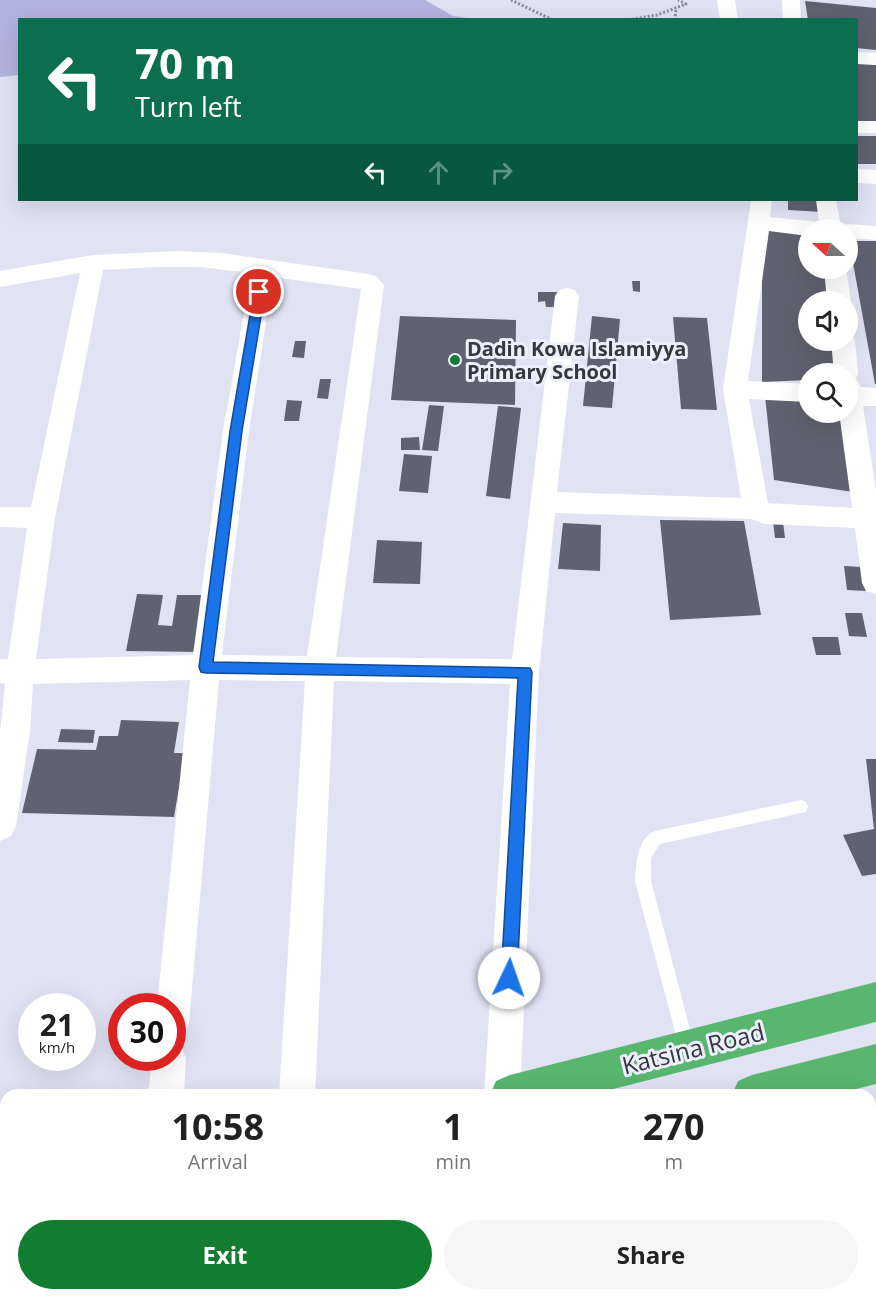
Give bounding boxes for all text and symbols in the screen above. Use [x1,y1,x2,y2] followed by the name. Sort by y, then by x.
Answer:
[135,34,235,91] text: 70 m
[36,42,114,120] icon: left
[135,88,242,125] text: Turn left
[359,156,392,189] icon: left
[422,156,455,189] icon: ahead
[485,156,518,189] icon: right
[798,219,858,279] north arrow
[798,219,858,423] map controls
[233,266,284,317] pin
[242,275,275,308] icon: arrive
[798,291,858,351] button: sound
[467,335,686,385] place label: Dadin Kowa Islamiyya Primary School
[448,353,462,367] marker: Dadin Kowa Islamiyya Primary School
[798,363,858,423] button: search
[477,946,541,1010] position arrow
[108,993,186,1071] speed limit sign: 30
[40,1004,74,1045] text: 21
[618,1014,768,1082] street label: Katsina Road
[39,1037,75,1057] text: km/h
[171,1102,264,1151] text: 10:58
[443,1102,464,1151] text: 1
[643,1102,705,1151] text: 270
[188,1148,248,1175] text: Arrival
[435,1148,471,1175] text: min
[664,1148,683,1175] text: m
[18,1220,432,1289] button: Exit
[444,1220,858,1289] button: Share

